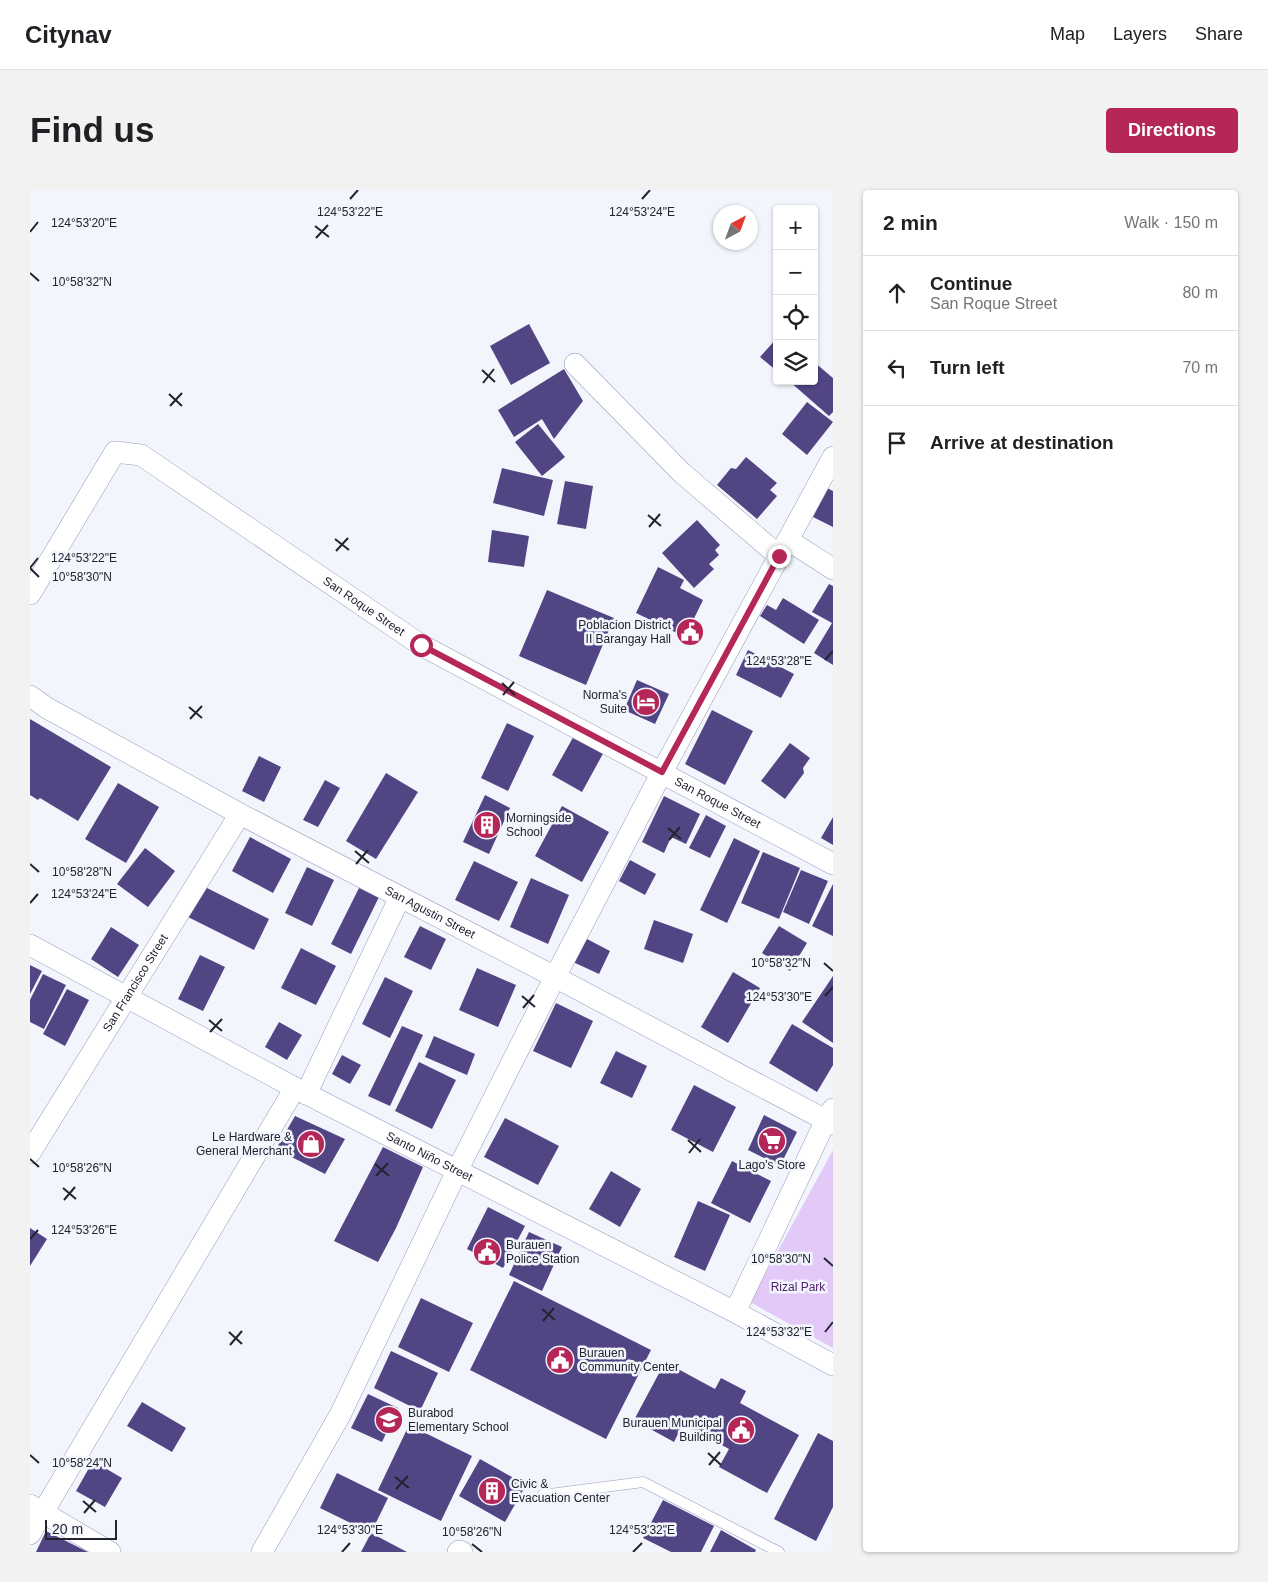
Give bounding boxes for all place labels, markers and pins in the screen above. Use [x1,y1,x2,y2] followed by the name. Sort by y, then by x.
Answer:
[675,617,705,647] public building icon: Poblacion District II Barangay Hall
[578,618,672,646] place label: Poblacion District II Barangay Hall
[631,687,661,717] hotel icon: Norma's Suite
[583,688,627,716] place label: Norma's Suite
[472,810,502,840] building icon: Morningside School
[506,811,572,839] place label: Morningside School
[757,1126,787,1156] supermarket icon: Lago's Store
[296,1129,326,1159] shop icon: Le Hardware & General Merchant
[196,1130,293,1158] place label: Le Hardware & General Merchant
[738,1158,806,1172] place label: Lago's Store
[472,1237,502,1267] public building icon: Burauen Police Station
[506,1238,579,1266] place label: Burauen Police Station
[545,1345,575,1375] public building icon: Burauen Community Center
[579,1346,679,1374] place label: Burauen Community Center
[374,1405,404,1435] school or university icon: Burabod Elementary School
[408,1406,509,1434] place label: Burabod Elementary School
[726,1415,756,1445] public building icon: Burauen Municipal Building
[623,1416,722,1444] place label: Burauen Municipal Building
[477,1476,507,1506] building icon: Civic & Evacuation Center
[511,1477,610,1505] place label: Civic & Evacuation Center

